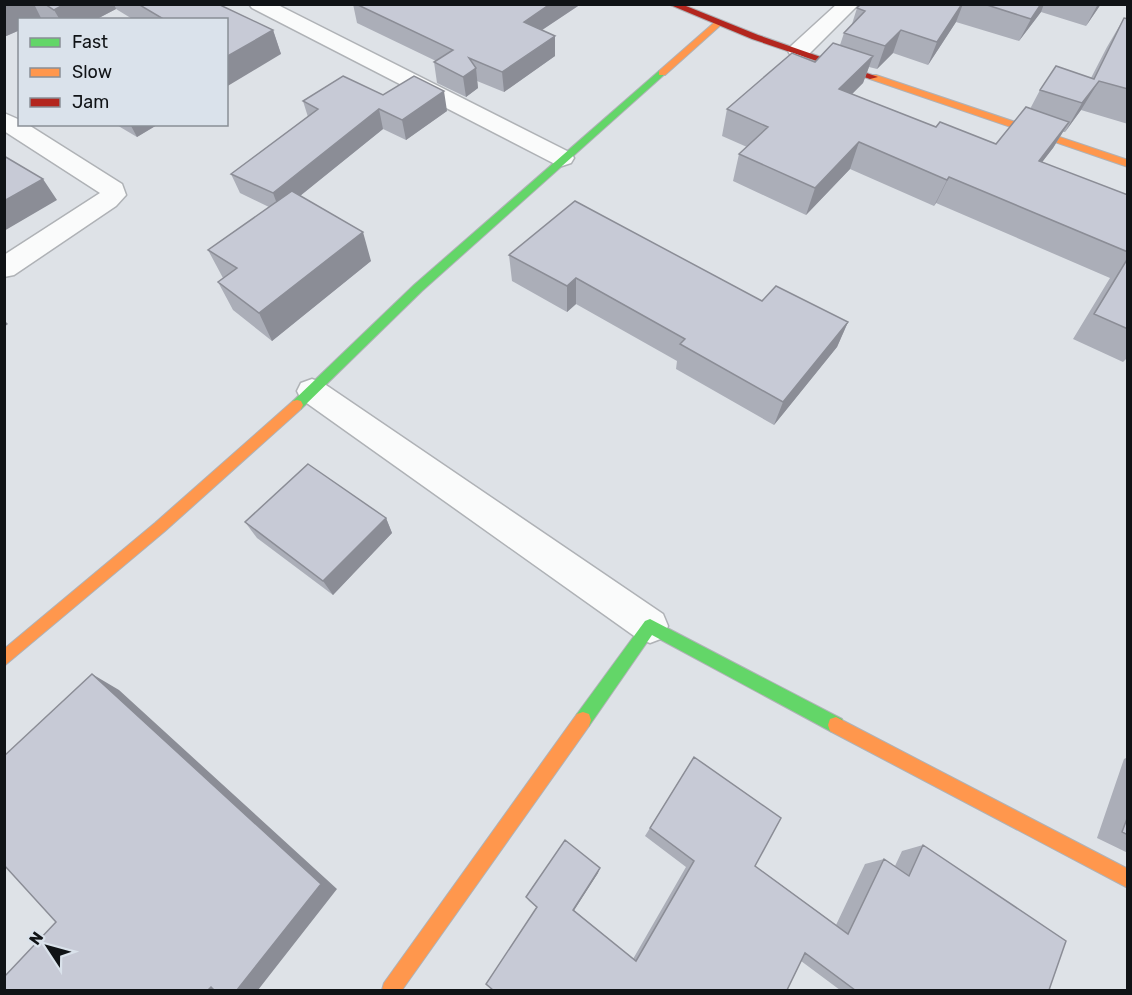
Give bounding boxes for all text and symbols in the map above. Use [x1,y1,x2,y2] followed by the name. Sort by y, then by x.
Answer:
[18,18,228,126] legend
[72,31,108,53] text: Fast
[72,61,112,83] text: Slow
[72,91,109,113] text: Jam
[18,917,78,977] north arrow
[25,928,47,949] text: N

